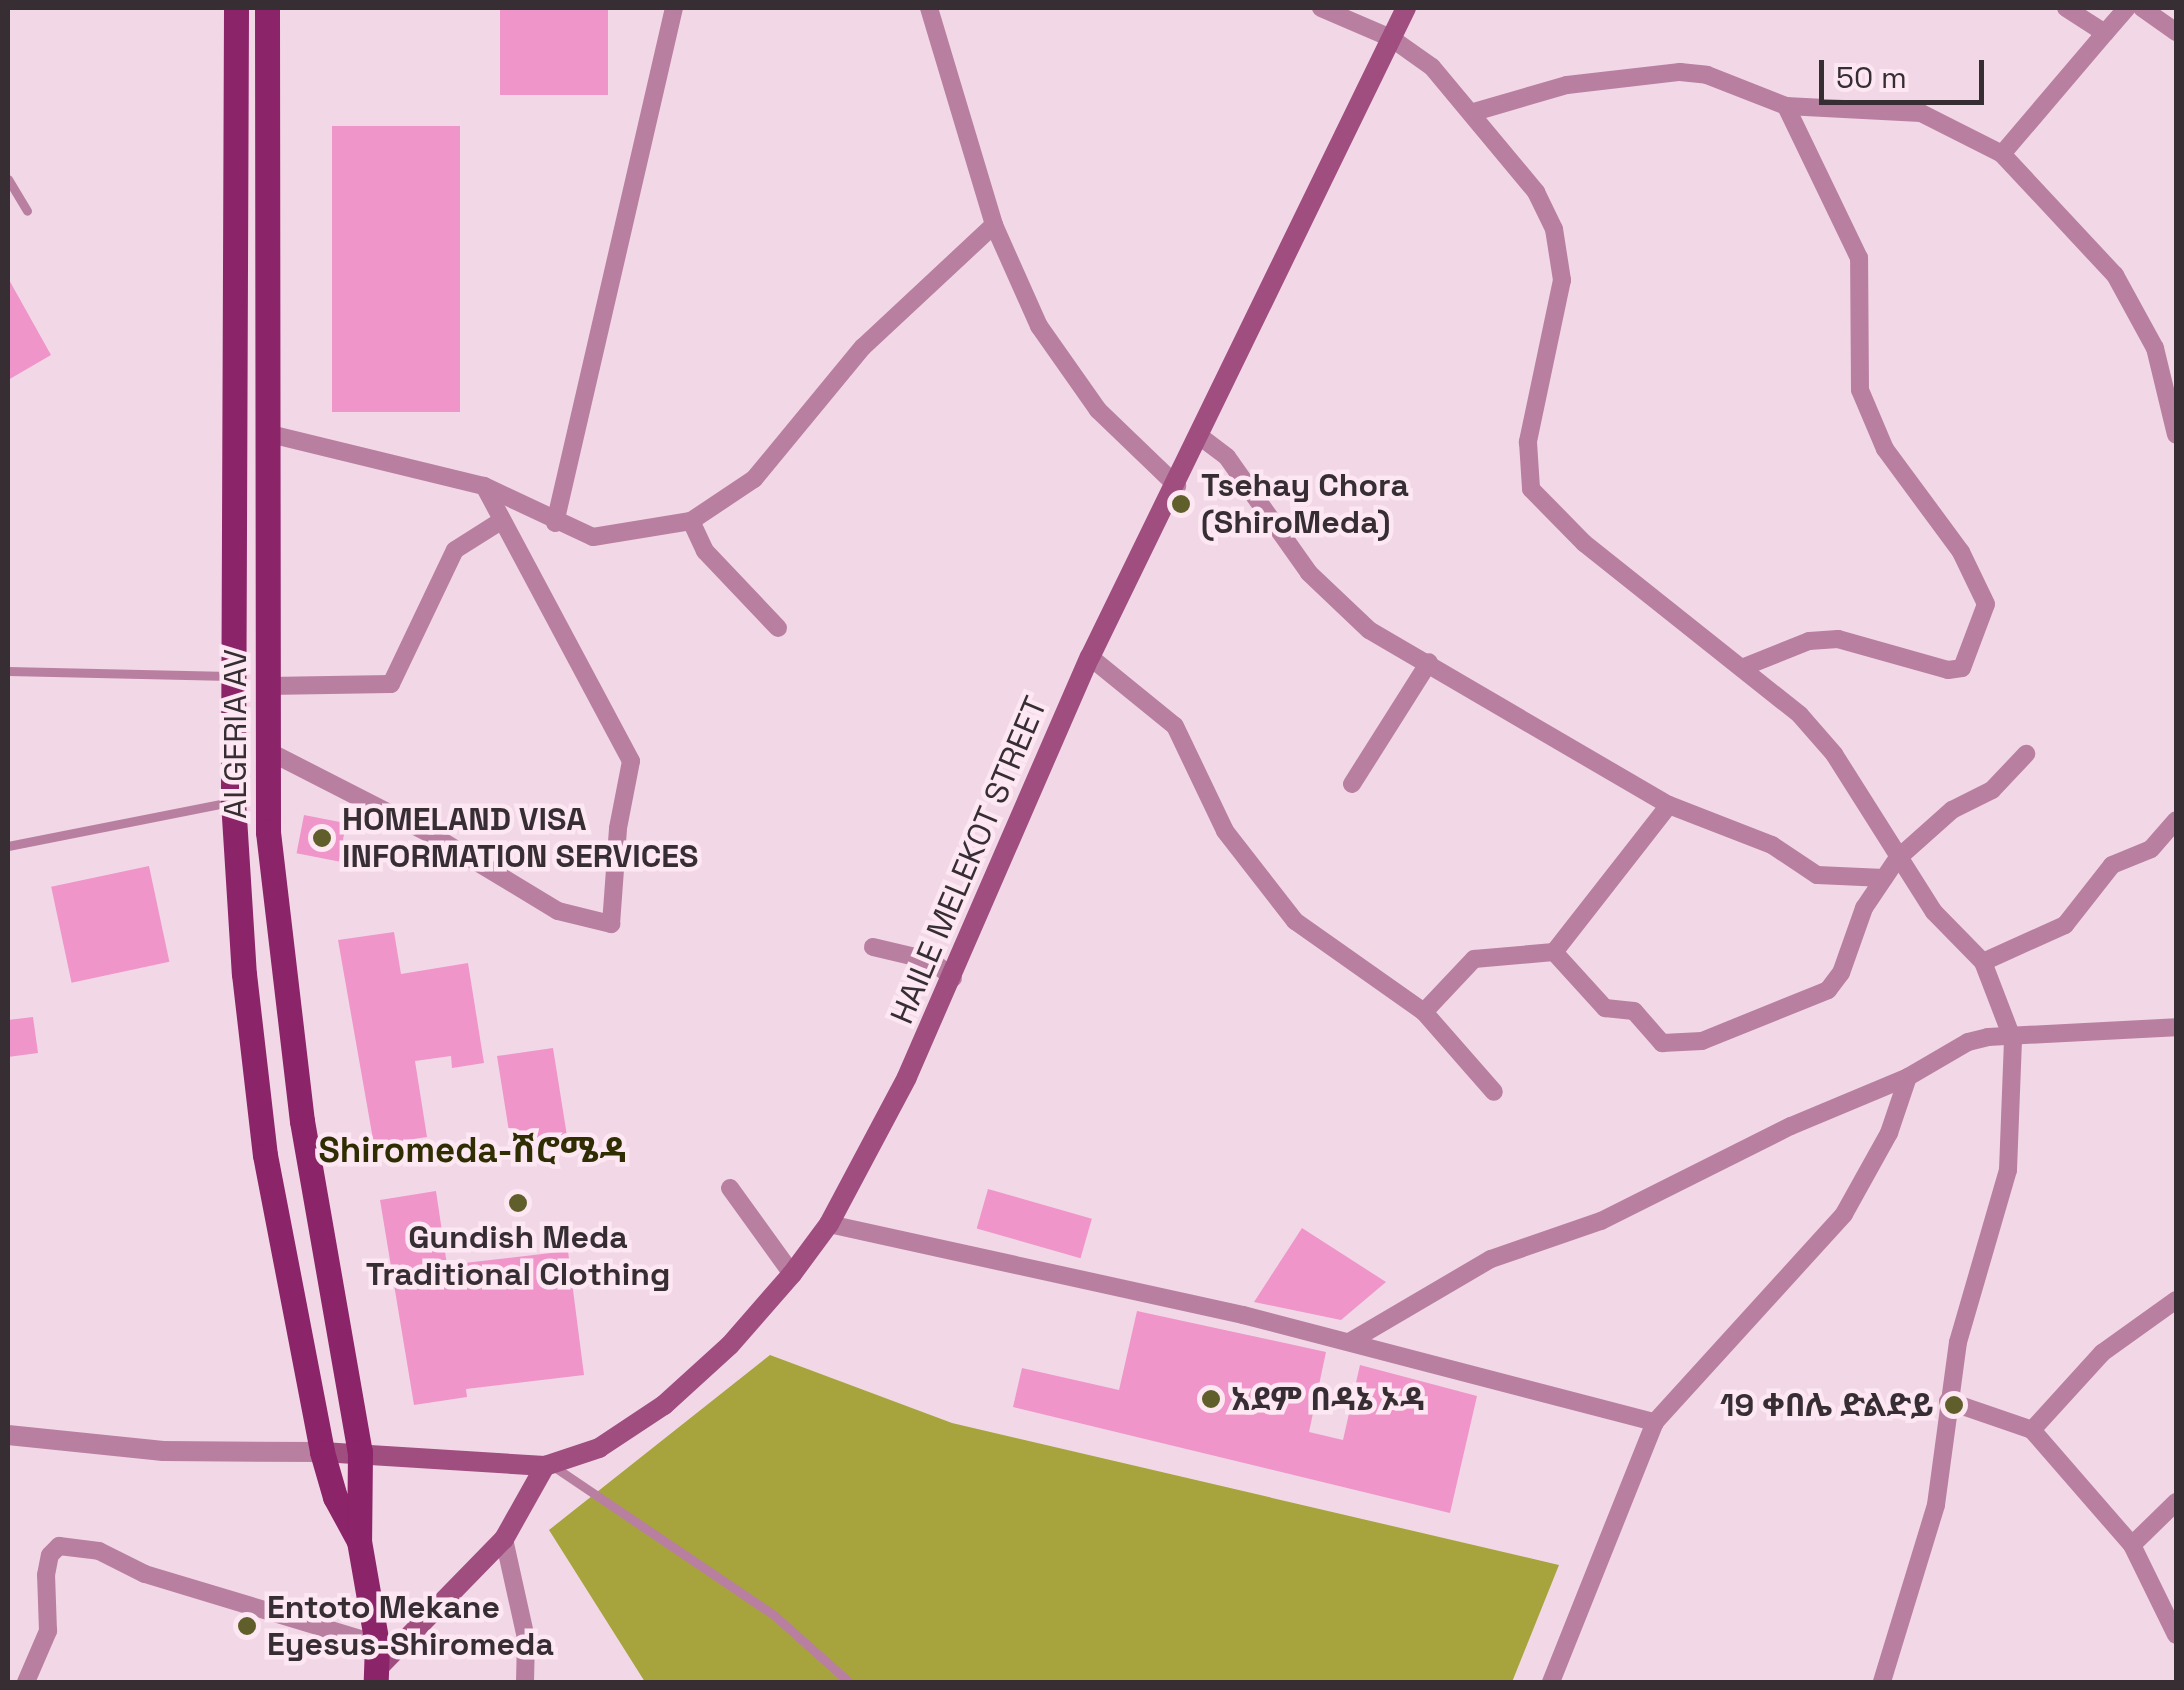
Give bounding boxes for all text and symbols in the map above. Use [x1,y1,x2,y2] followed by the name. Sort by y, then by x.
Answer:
[1824,40,1989,102] scale bar
[1836,58,1907,97] text: 50 m
[1201,467,1409,542] place label: Tsehay Chora (ShiroMeda)
[1170,493,1192,515] marker: Tsehay Chora (ShiroMeda)
[216,649,254,819] street label: ALGERIA AV
[882,690,1056,1030] street label: HAILE MELEKOT STREET
[342,801,698,876] place label: HOMELAND VISA INFORMATION SERVICES
[311,827,333,849] marker: HOMELAND VISA INFORMATION SERVICES
[318,1129,628,1171] district label: Shiromeda-ሽሮሜዳ
[507,1192,529,1214] marker: Gundish Meda Traditional Clothing
[366,1219,670,1294] place label: Gundish Meda Traditional Clothing
[1231,1380,1426,1418] place label: አደም በዳኔ ኦዳ
[1720,1386,1934,1424] place label: 19 ቀበሌ ድልድይ
[1200,1388,1222,1410] marker: አደም በዳኔ ኦዳ
[1943,1394,1965,1416] marker: 19 ቀበሌ ድልድይ
[267,1589,554,1664] place label: Entoto Mekane Eyesus-Shiromeda
[236,1615,258,1637] marker: Entoto Mekane Eyesus-Shiromeda

